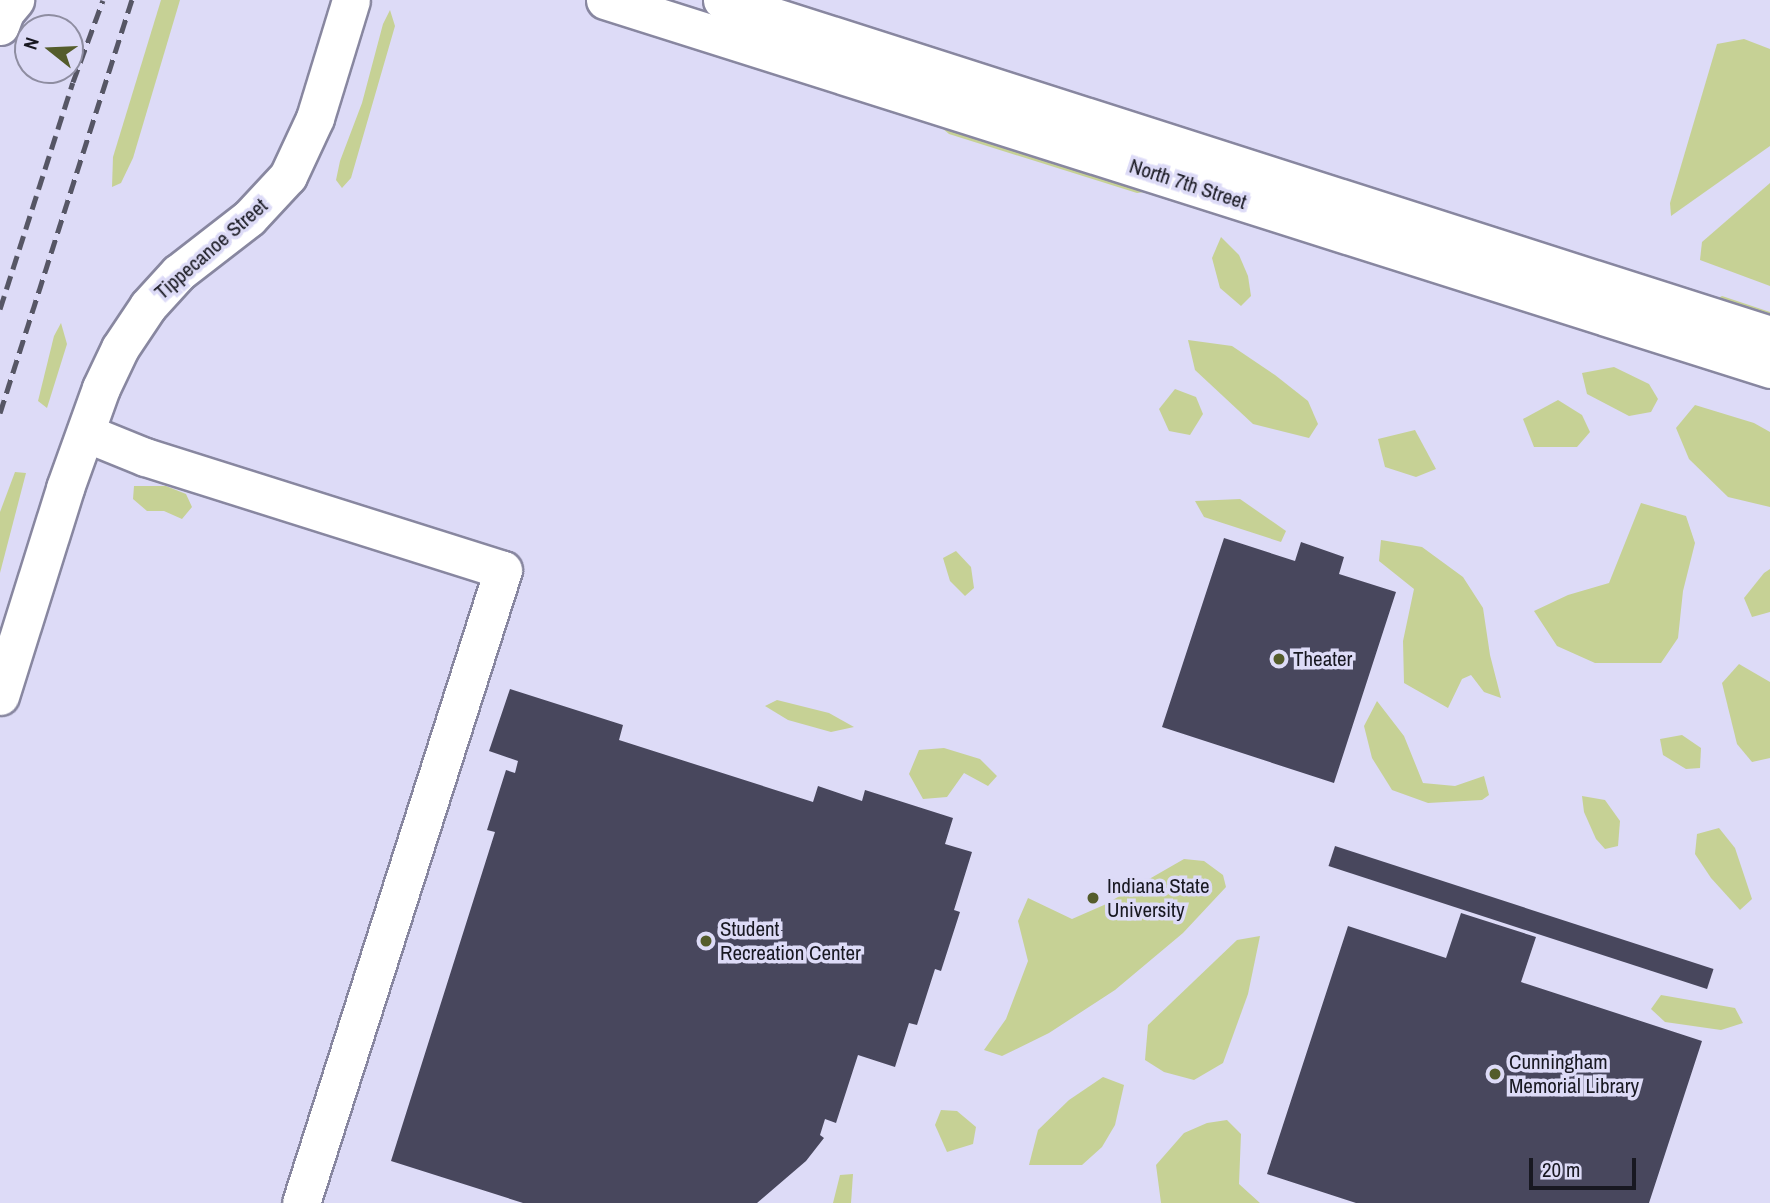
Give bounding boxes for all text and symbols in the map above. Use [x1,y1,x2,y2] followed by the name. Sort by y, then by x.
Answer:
[14,14,84,84] north arrow
[17,34,45,52] text: N
[1126,153,1250,215] street label: North 7th Street
[149,193,273,305] street label: Tippecanoe Street
[1293,646,1352,672] place label: Theater
[1271,651,1287,667] marker: Theater
[1107,873,1209,923] place label: Indiana State University
[1085,890,1101,906] marker: Indiana State University
[720,916,861,966] place label: Student Recreation Center
[698,933,714,949] marker: Student Recreation Center
[1509,1049,1639,1099] place label: Cunningham Memorial Library
[1487,1066,1503,1082] marker: Cunningham Memorial Library
[1532,1144,1639,1188] scale bar
[1542,1155,1580,1184] text: 20 m

